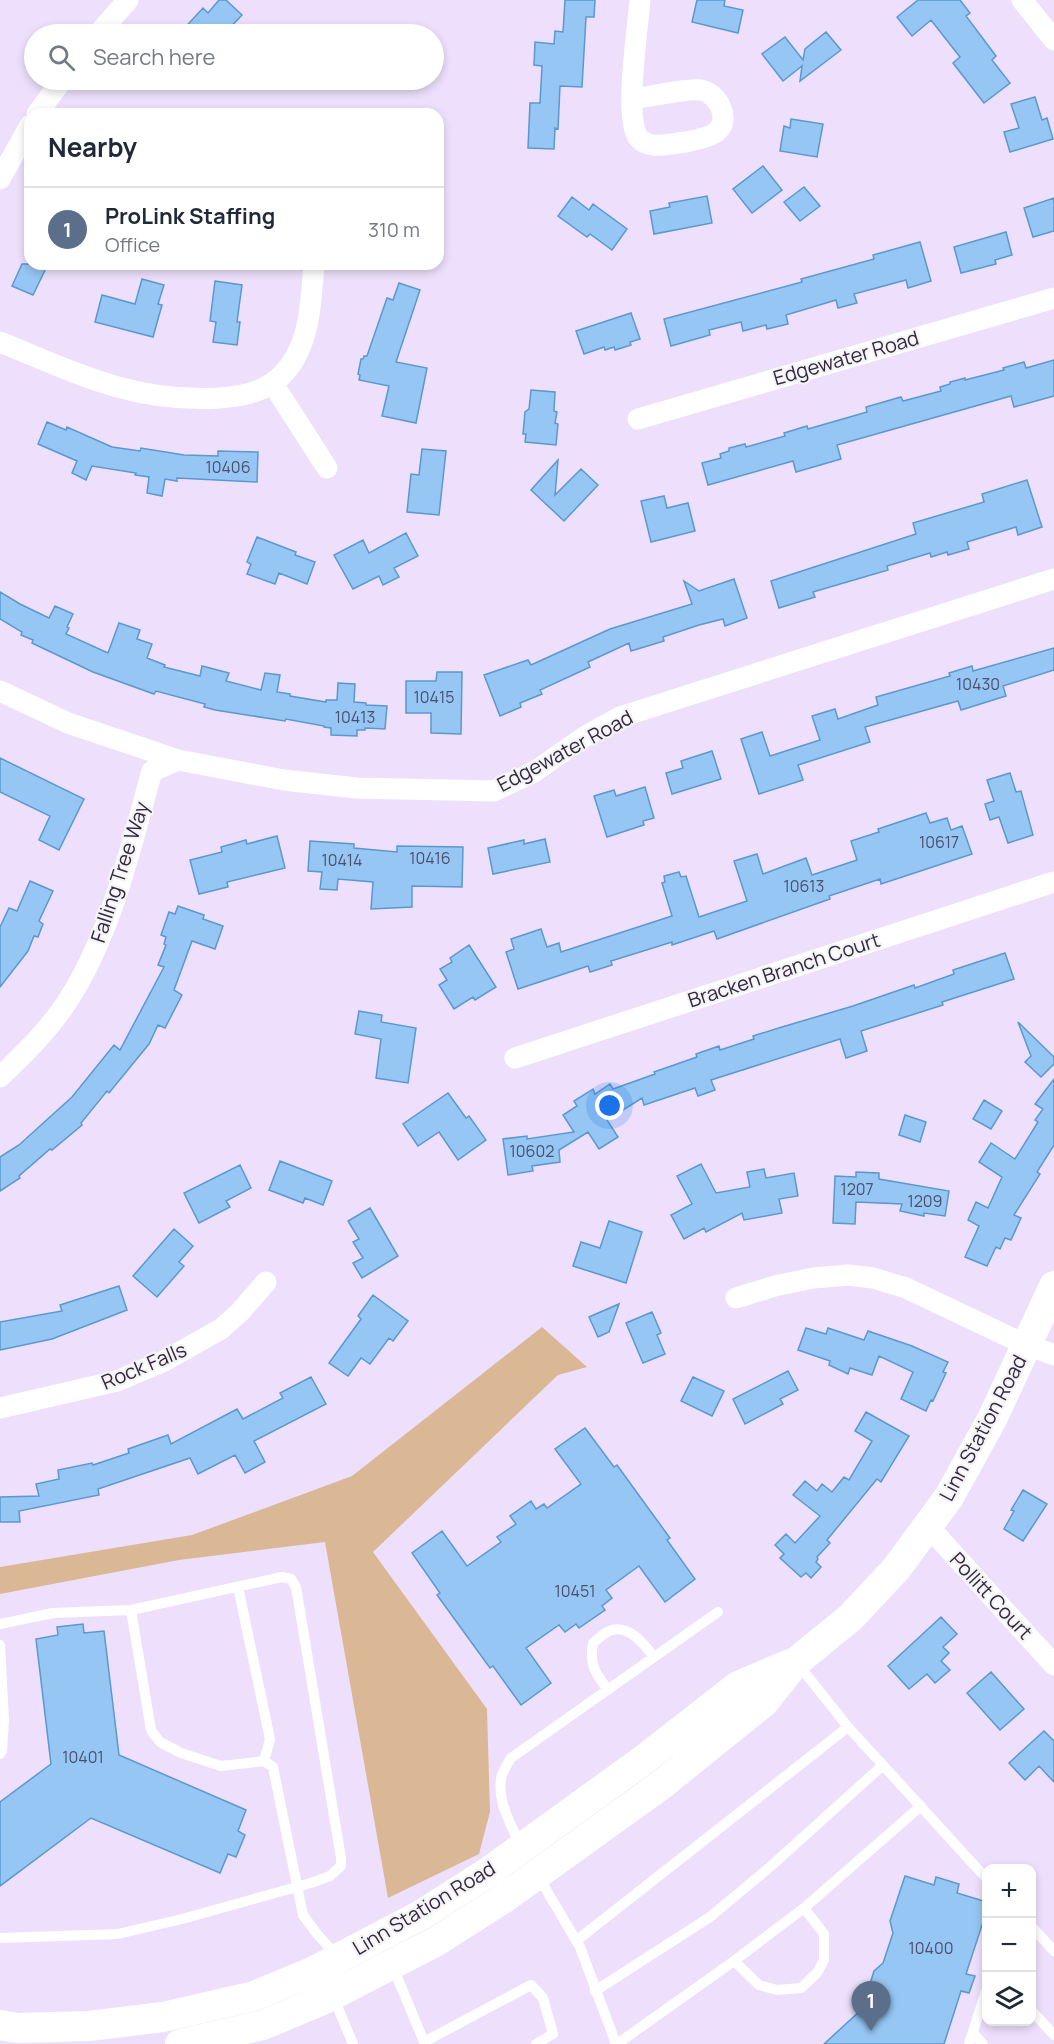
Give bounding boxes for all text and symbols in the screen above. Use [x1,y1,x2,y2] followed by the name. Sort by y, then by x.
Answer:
[24,24,444,90] search box
[45,41,78,74] icon: search
[93,42,215,72] text: Search here
[48,129,137,165] text: Nearby
[105,201,275,231] text: ProLink Staffing
[63,216,72,243] text: 1
[368,216,420,243] text: 310 m
[105,231,160,258] text: Office
[770,324,922,391] street label: Edgewater Road
[205,456,251,478] house number: 10406
[956,673,1000,695] house number: 10430
[414,686,454,708] house number: 10415
[492,703,637,798] street label: Edgewater Road
[335,706,375,728] house number: 10413
[84,797,155,946] street label: Falling Tree Way
[919,831,959,853] house number: 10617
[409,847,451,869] house number: 10416
[321,849,363,871] house number: 10414
[784,875,824,897] house number: 10613
[684,926,883,1013] street label: Bracken Branch Court
[595,1091,624,1120] your location
[510,1140,554,1162] house number: 10602
[840,1178,874,1200] house number: 1207
[907,1190,943,1212] house number: 1209
[97,1336,191,1396] street label: Rock Falls
[933,1350,1032,1506] street label: Linn Station Road
[944,1546,1039,1645] street label: Pollitt Court
[555,1580,595,1602] house number: 10451
[62,1746,104,1768] house number: 10401
[347,1854,500,1961] street label: Linn Station Road
[982,1864,1036,2026] map controls
[982,1864,1036,1918] button: +
[982,1918,1036,1972] button: −
[909,1937,953,1959] house number: 10400
[982,1972,1036,2026] button: layers
[852,1982,890,2031] pin: 1

